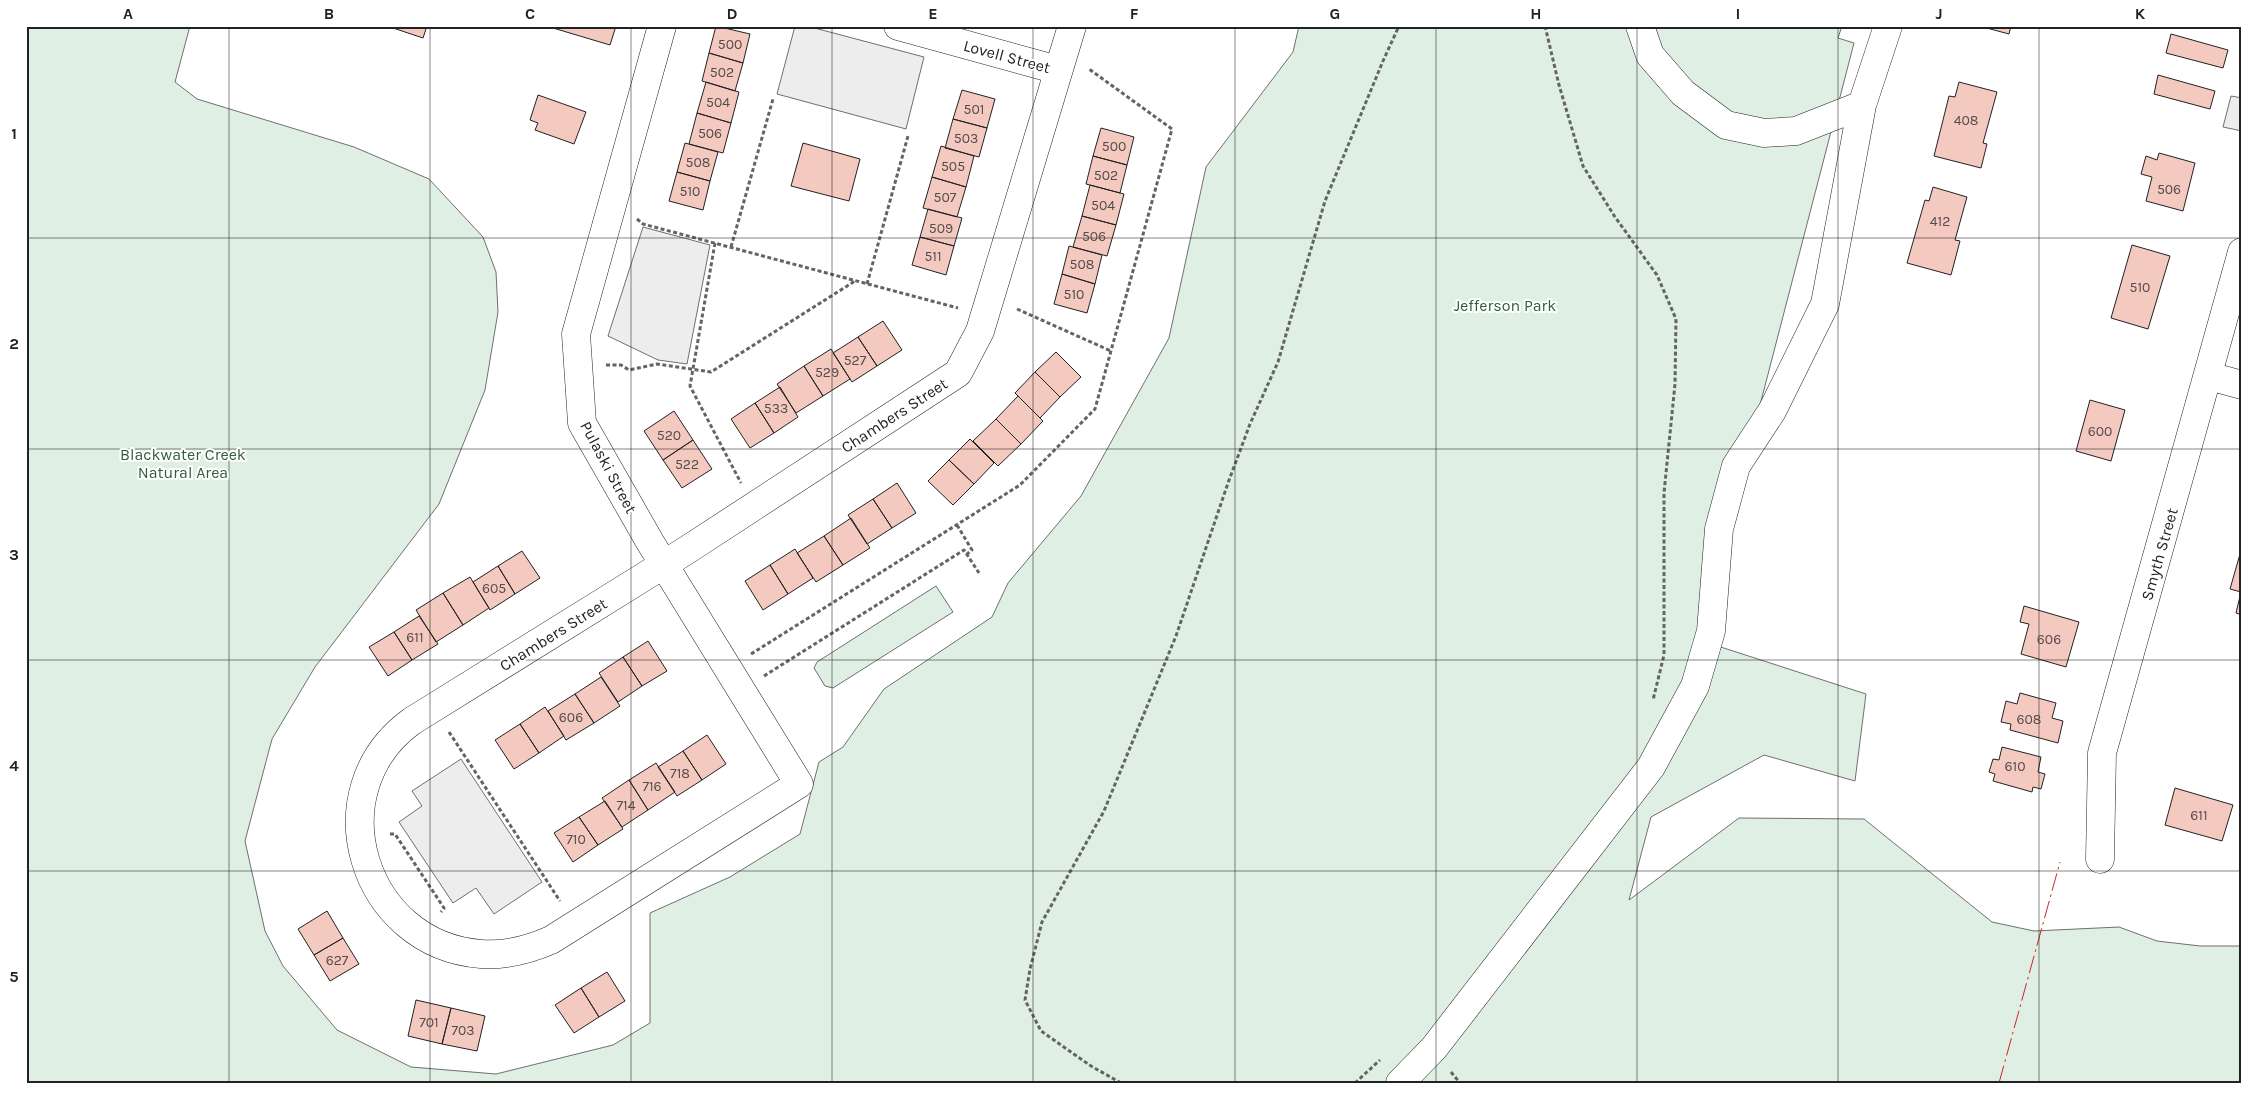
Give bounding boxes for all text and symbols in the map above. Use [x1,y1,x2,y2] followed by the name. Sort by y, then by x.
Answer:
[123,4,133,23] text: A
[324,4,334,23] text: B
[525,4,535,23] text: C
[727,4,738,23] text: D
[928,4,938,23] text: E
[1130,4,1139,23] text: F
[1330,4,1340,23] text: G
[1530,4,1542,23] text: H
[1736,4,1740,23] text: I
[1935,4,1943,23] text: J
[2135,4,2146,23] text: K
[718,36,742,53] house number: 500
[961,36,1052,77] street label: Lovell Street
[710,64,734,81] house number: 502
[706,94,730,111] house number: 504
[964,101,984,118] house number: 501
[1954,112,1978,129] house number: 408
[11,124,17,143] text: 1
[698,125,722,142] house number: 506
[954,130,978,147] house number: 503
[1102,138,1126,155] house number: 500
[686,154,710,171] house number: 508
[941,158,965,175] house number: 505
[1094,167,1118,184] house number: 502
[2157,181,2181,198] house number: 506
[680,183,700,200] house number: 510
[934,189,957,206] house number: 507
[1091,197,1115,214] house number: 504
[1930,213,1950,230] house number: 412
[929,220,953,237] house number: 509
[1082,228,1106,245] house number: 506
[924,248,942,265] house number: 511
[1070,256,1094,273] house number: 508
[2130,279,2150,296] house number: 510
[1064,286,1084,303] house number: 510
[1454,296,1556,315] park label: Jefferson Park
[9,334,19,353] text: 2
[844,352,867,369] house number: 527
[815,364,839,381] house number: 529
[838,374,951,457] street label: Chambers Street
[764,400,788,417] house number: 533
[576,418,641,517] street label: Pulaski Street
[2088,423,2112,440] house number: 600
[657,427,681,444] house number: 520
[120,445,246,482] park label: Blackwater Creek Natural Area
[675,456,699,473] house number: 522
[2137,506,2182,603] street label: Smyth Street
[9,545,19,564] text: 3
[482,580,506,597] house number: 605
[496,594,610,675] street label: Chambers Street
[406,629,424,646] house number: 611
[2037,631,2061,648] house number: 606
[559,709,583,726] house number: 606
[2017,711,2041,728] house number: 608
[9,756,19,775] text: 4
[2005,758,2025,775] house number: 610
[670,765,690,782] house number: 718
[642,778,662,795] house number: 716
[616,797,636,814] house number: 714
[2190,807,2208,824] house number: 611
[566,831,586,848] house number: 710
[326,952,349,969] house number: 627
[9,967,19,986] text: 5
[419,1014,439,1031] house number: 701
[451,1022,475,1039] house number: 703

